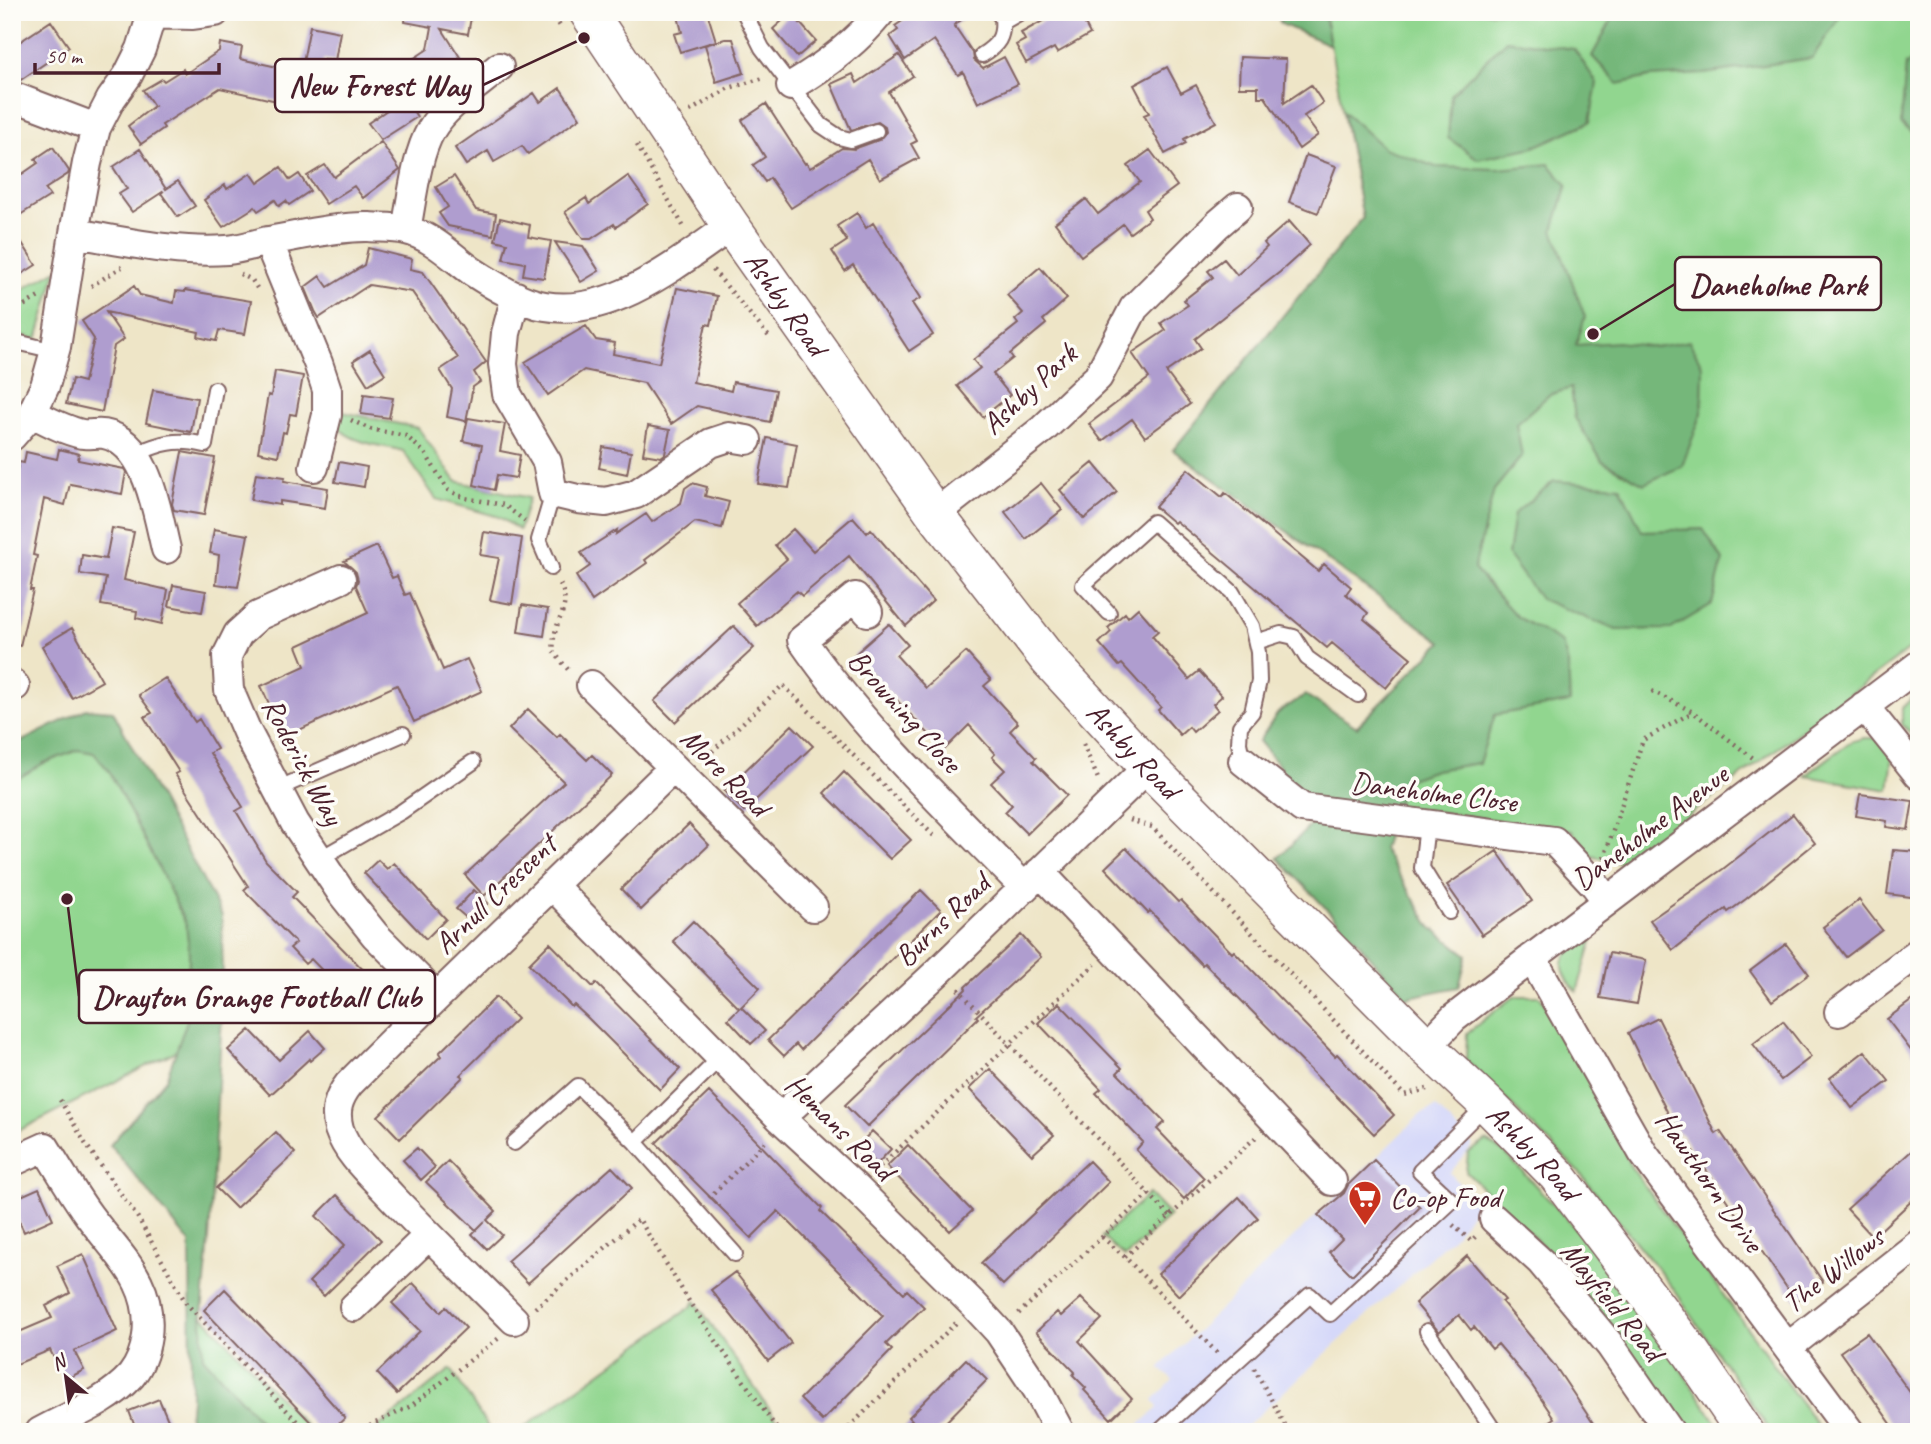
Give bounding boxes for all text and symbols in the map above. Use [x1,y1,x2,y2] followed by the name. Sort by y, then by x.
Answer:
[35,32,219,76] scale bar
[46,43,84,69] text: 50 m
[275,59,483,112] callout: New Forest Way
[288,65,473,106] text: New Forest Way
[736,244,838,366] street label: Ashby Road
[1675,257,1881,310] callout: Daneholme Park
[1689,264,1870,305] text: Daneholme Park
[973,334,1086,443] street label: Ashby Park
[840,641,972,782] street label: Browning Close
[254,691,353,833] street label: Roderick Way
[1078,694,1191,810] street label: Ashby Road
[673,720,780,827] street label: More Road
[1564,755,1737,898] street label: Daneholme Avenue
[1349,763,1521,821] street label: Daneholme Close
[426,823,567,962] street label: Arnull Crescent
[886,862,1001,975] street label: Burns Road
[79,970,435,1023] callout: Drayton Grange Football Club
[93,976,424,1017] text: Drayton Grange Football Club
[777,1065,906,1191] street label: Hemans Road
[1478,1096,1591,1211] street label: Ashby Road
[1647,1103,1774,1261] street label: Hawthorn Drive
[1346,1178,1384,1227] supermarket icon: Co-op Food
[1390,1178,1504,1216] place label: Co-op Food
[1774,1217,1894,1322] street label: The Willows
[1552,1233,1674,1372] street label: Mayfield Road
[32,1342,102,1412] north arrow
[47,1348,72,1376] text: N

